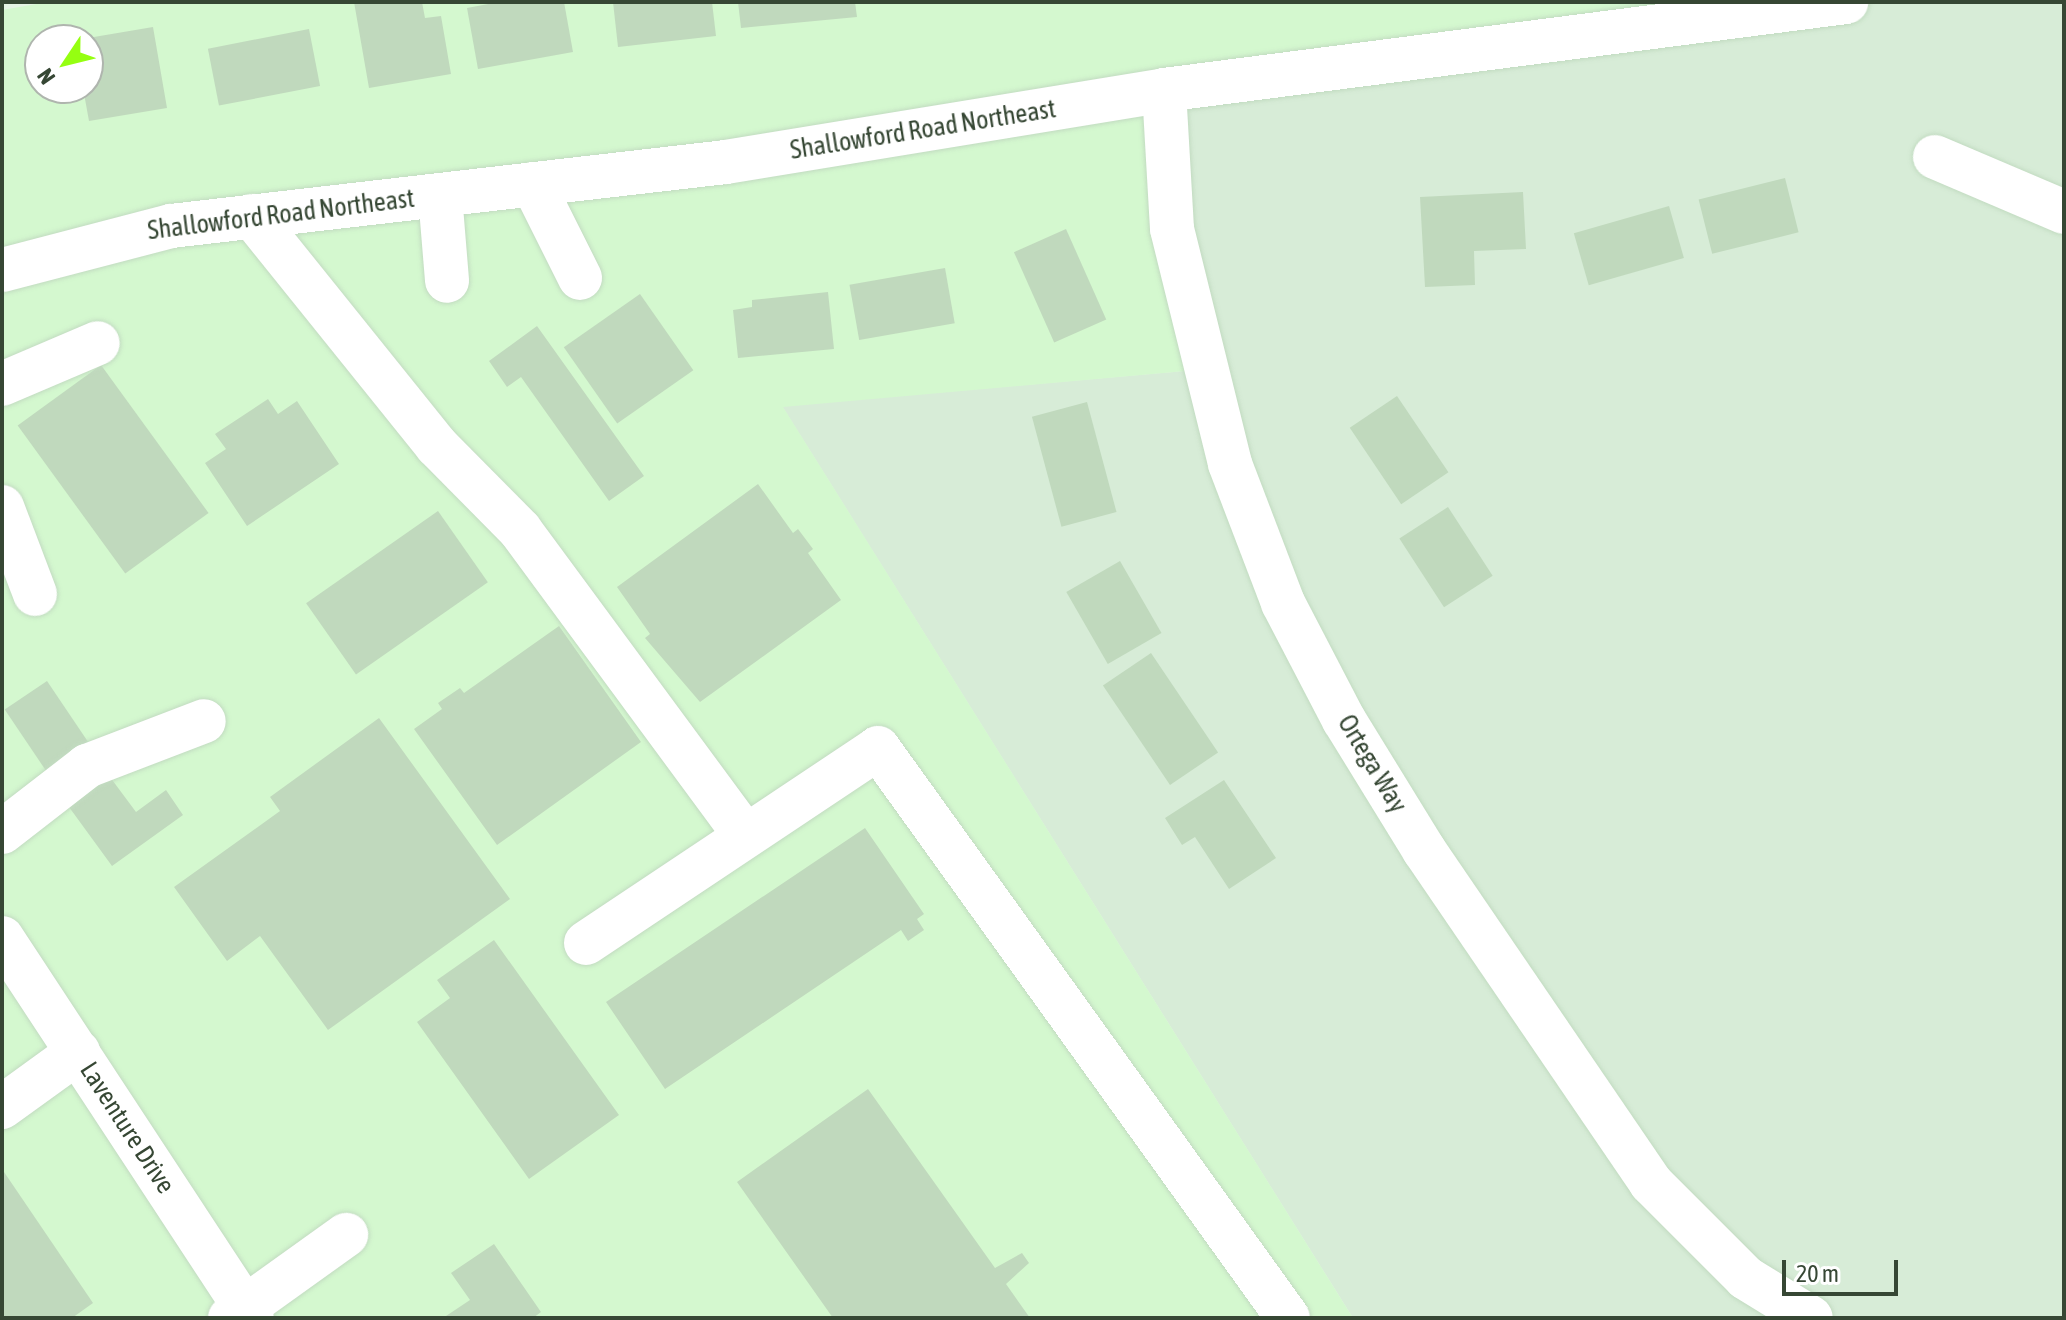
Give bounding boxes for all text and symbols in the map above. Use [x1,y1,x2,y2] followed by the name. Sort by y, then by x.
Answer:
[24,24,104,104] north arrow
[32,64,60,89] text: N
[788,94,1058,166] street label: Shallowford Road Northeast
[146,183,416,247] street label: Shallowford Road Northeast
[1331,709,1413,819] street label: Ortega Way
[73,1056,181,1200] street label: Laventure Drive
[1786,1244,1902,1294] scale bar
[1796,1260,1839,1287] text: 20 m

